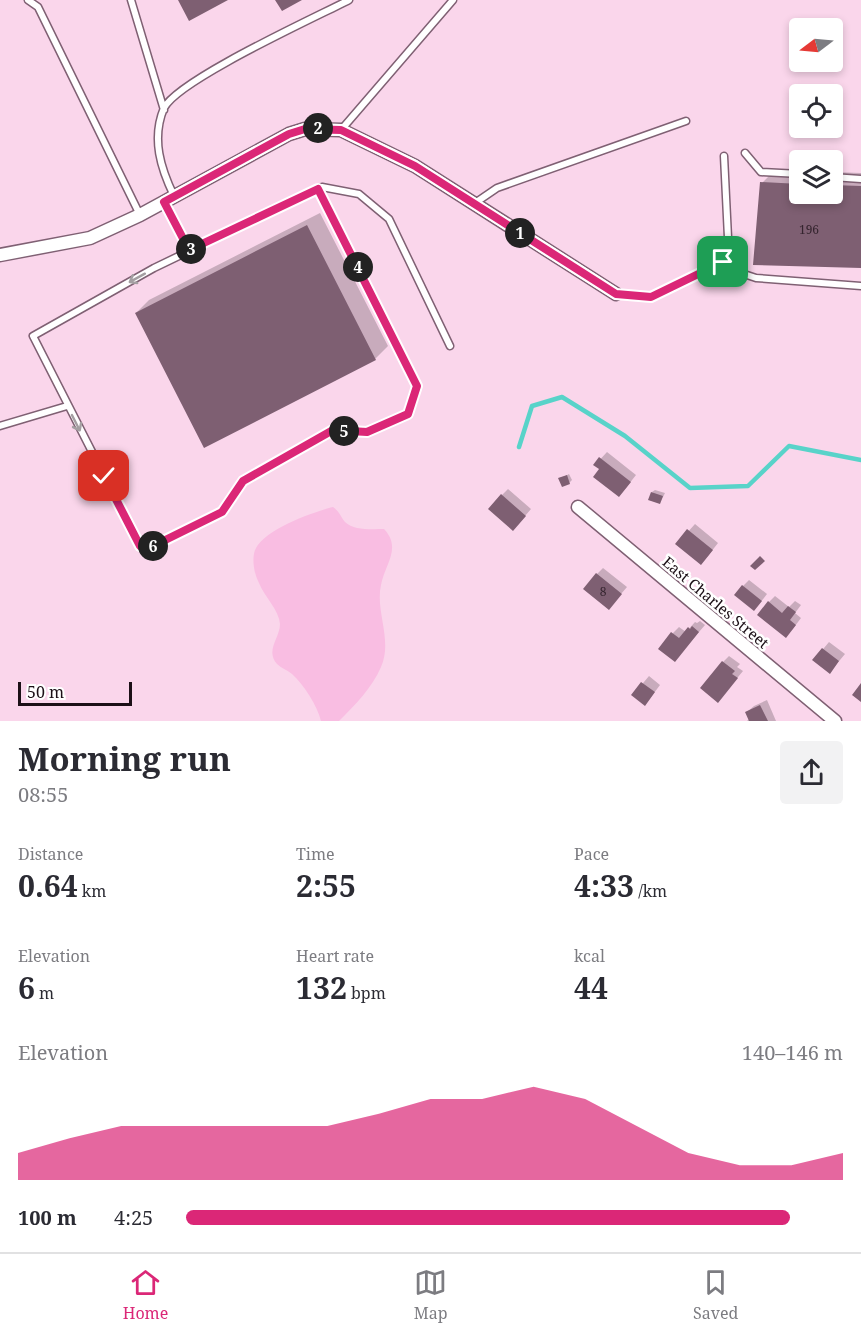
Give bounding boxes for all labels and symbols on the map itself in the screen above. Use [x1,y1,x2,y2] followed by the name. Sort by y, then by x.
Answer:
[789,18,843,72] north arrow
[303,113,333,143] pin: 2
[505,218,535,248] pin: 1
[799,221,819,238] house number: 196
[176,234,206,264] pin: 3
[697,236,748,287] pin
[343,252,373,282] pin: 4
[129,272,146,284] one-way arrow
[71,413,82,431] one-way arrow
[329,416,359,446] pin: 5
[78,450,129,501] pin
[138,531,168,561] pin: 6
[659,552,773,652] street label: East Charles Street
[600,583,607,600] house number: 8
[18,679,132,706] scale bar

